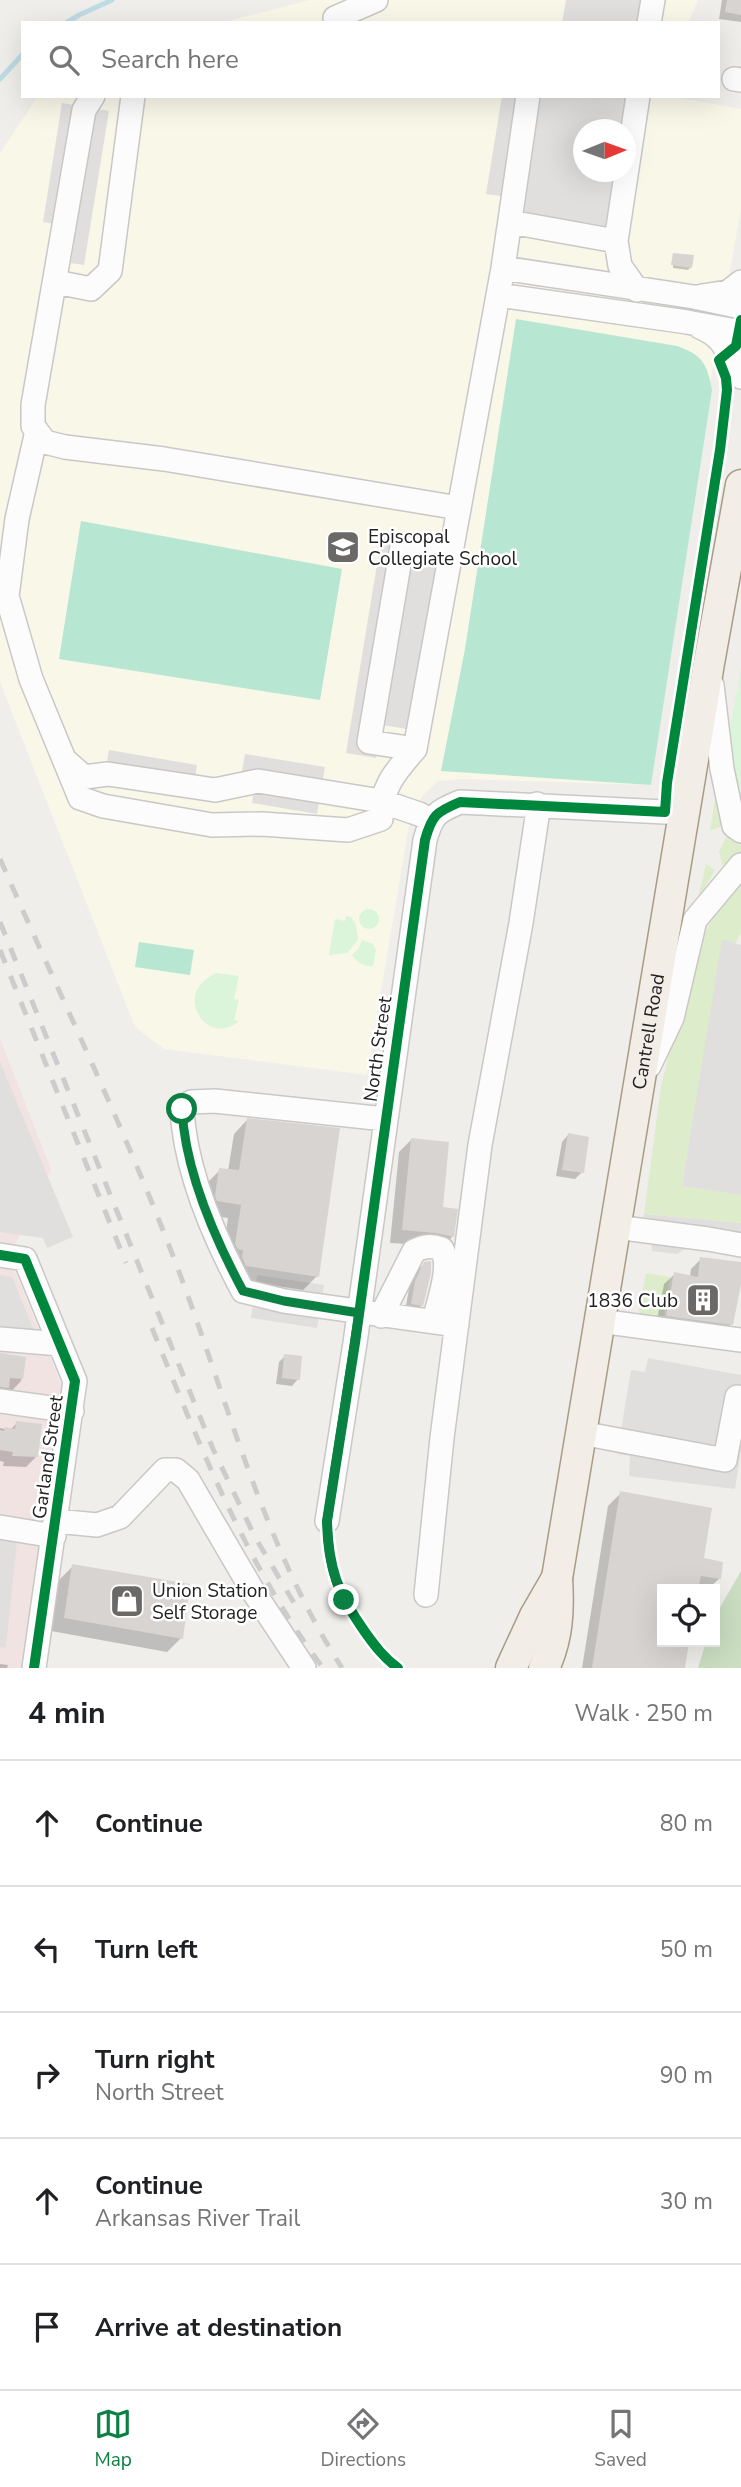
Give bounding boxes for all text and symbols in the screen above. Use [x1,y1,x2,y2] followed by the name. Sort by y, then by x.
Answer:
[21,21,720,98] search box
[45,41,83,79] icon: search
[101,42,239,77] text: Search here
[573,119,636,182] north arrow
[368,524,518,572] place label: Episcopal Collegiate School
[324,528,362,566] school or university icon: Episcopal Collegiate School
[626,972,671,1092] street label: Cantrell Road
[358,994,398,1103] street label: North Street
[166,1093,197,1124] route start
[684,1281,722,1319] building icon: 1836 Club
[587,1288,678,1314] place label: 1836 Club
[26,1393,70,1521] street label: Garland Street
[152,1578,268,1626] place label: Union Station Self Storage
[108,1582,146,1620] shop icon: Union Station Self Storage
[328,1584,359,1615] route end
[657,1584,720,1647] map controls
[657,1584,720,1647] button: locate
[28,1693,106,1734] text: 4 min
[574,1698,713,1729] text: Walk · 250 m
[28,1804,66,1842] icon: ahead
[95,1806,203,1841] text: Continue
[660,1808,713,1839] text: 80 m
[28,1930,66,1968] icon: left
[95,1932,198,1967] text: Turn left
[660,1934,713,1965] text: 50 m
[95,2042,214,2077] text: Turn right
[28,2056,66,2094] icon: right
[660,2060,713,2091] text: 90 m
[95,2077,223,2108] text: North Street
[95,2168,203,2203] text: Continue
[28,2182,66,2220] icon: ahead
[660,2186,713,2217] text: 30 m
[95,2203,300,2234] text: Arkansas River Trail
[28,2308,66,2346] icon: arrive
[95,2310,342,2345] text: Arrive at destination
[94,2405,132,2473] tab: Map
[320,2405,406,2473] tab: Directions
[594,2405,647,2473] tab: Saved

